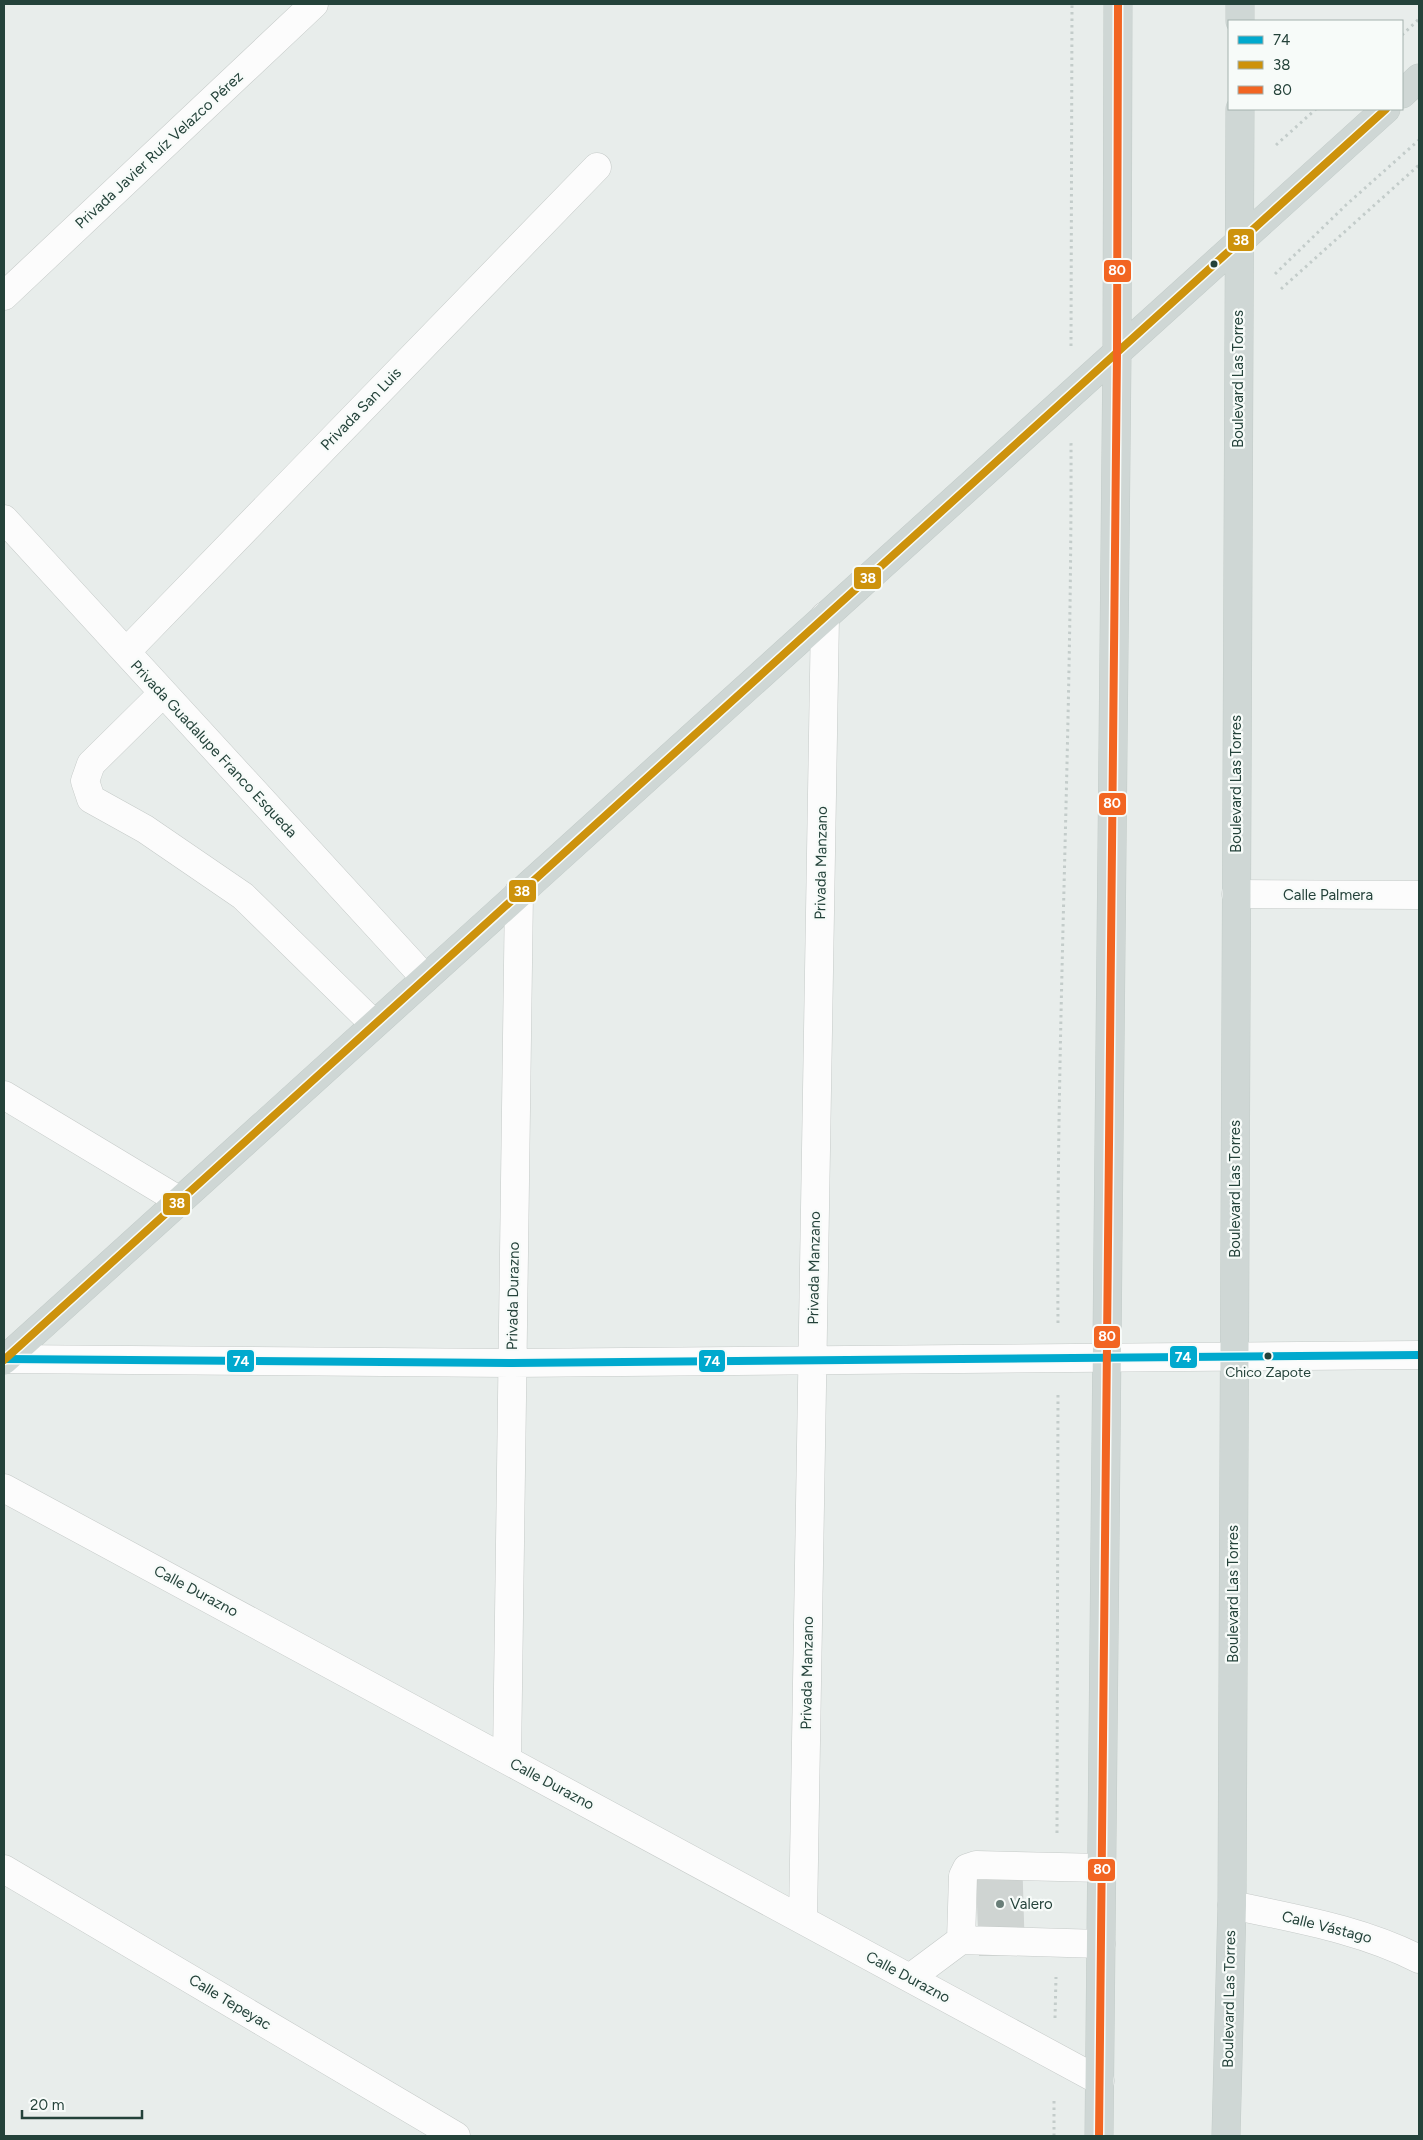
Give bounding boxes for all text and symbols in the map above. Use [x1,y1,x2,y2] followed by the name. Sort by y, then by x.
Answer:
[1228,20,1403,110] legend
[1273,31,1290,49] text: 74
[1273,56,1290,74] text: 38
[71,68,247,232] street label: Privada Javier Ruíz Velazco Pérez
[1273,81,1292,99] text: 80
[1227,228,1255,252] line badge: 38
[1233,232,1249,249] text: 38
[1103,259,1132,283] line badge: 80
[1209,259,1219,269] unlabelled marker
[1108,262,1126,279] text: 80
[1229,310,1247,448] street label: Boulevard Las Torres
[317,364,405,454] street label: Privada San Luis
[853,566,882,590] line badge: 38
[860,570,876,587] text: 38
[127,657,301,841] street label: Privada Guadalupe Franco Esqueda
[1227,715,1245,853] street label: Boulevard Las Torres
[1098,792,1127,816] line badge: 80
[1103,795,1121,812] text: 80
[811,806,831,920] street label: Privada Manzano
[508,879,537,903] line badge: 38
[514,883,530,900] text: 38
[1283,886,1373,904] street label: Calle Palmera
[1226,1120,1244,1258] street label: Boulevard Las Torres
[162,1192,191,1216] line badge: 38
[169,1195,185,1212] text: 38
[804,1211,824,1325] street label: Privada Manzano
[503,1241,523,1350] street label: Privada Durazno
[1093,1325,1121,1349] line badge: 80
[1098,1328,1116,1345] text: 80
[1169,1345,1198,1369] line badge: 74
[226,1349,255,1373] line badge: 74
[698,1349,726,1373] line badge: 74
[1175,1349,1191,1366] text: 74
[1263,1351,1273,1361] marker: Chico Zapote
[233,1353,249,1370] text: 74
[704,1353,720,1370] text: 74
[1225,1364,1311,1381] place label: Chico Zapote
[1224,1525,1242,1663] street label: Boulevard Las Torres
[151,1561,241,1621] street label: Calle Durazno
[797,1616,817,1730] street label: Privada Manzano
[507,1754,597,1814] street label: Calle Durazno
[1087,1858,1116,1882] line badge: 80
[1093,1861,1111,1878] text: 80
[1010,1895,1053,1913] place label: Valero
[994,1898,1006,1910] marker: Valero
[1280,1907,1374,1947] street label: Calle Vástago
[1219,1930,1239,2068] street label: Boulevard Las Torres
[863,1947,953,2007] street label: Calle Durazno
[186,1970,274,2034] street label: Calle Tepeyac
[22,2088,142,2120] scale bar
[30,2096,64,2114] text: 20 m

